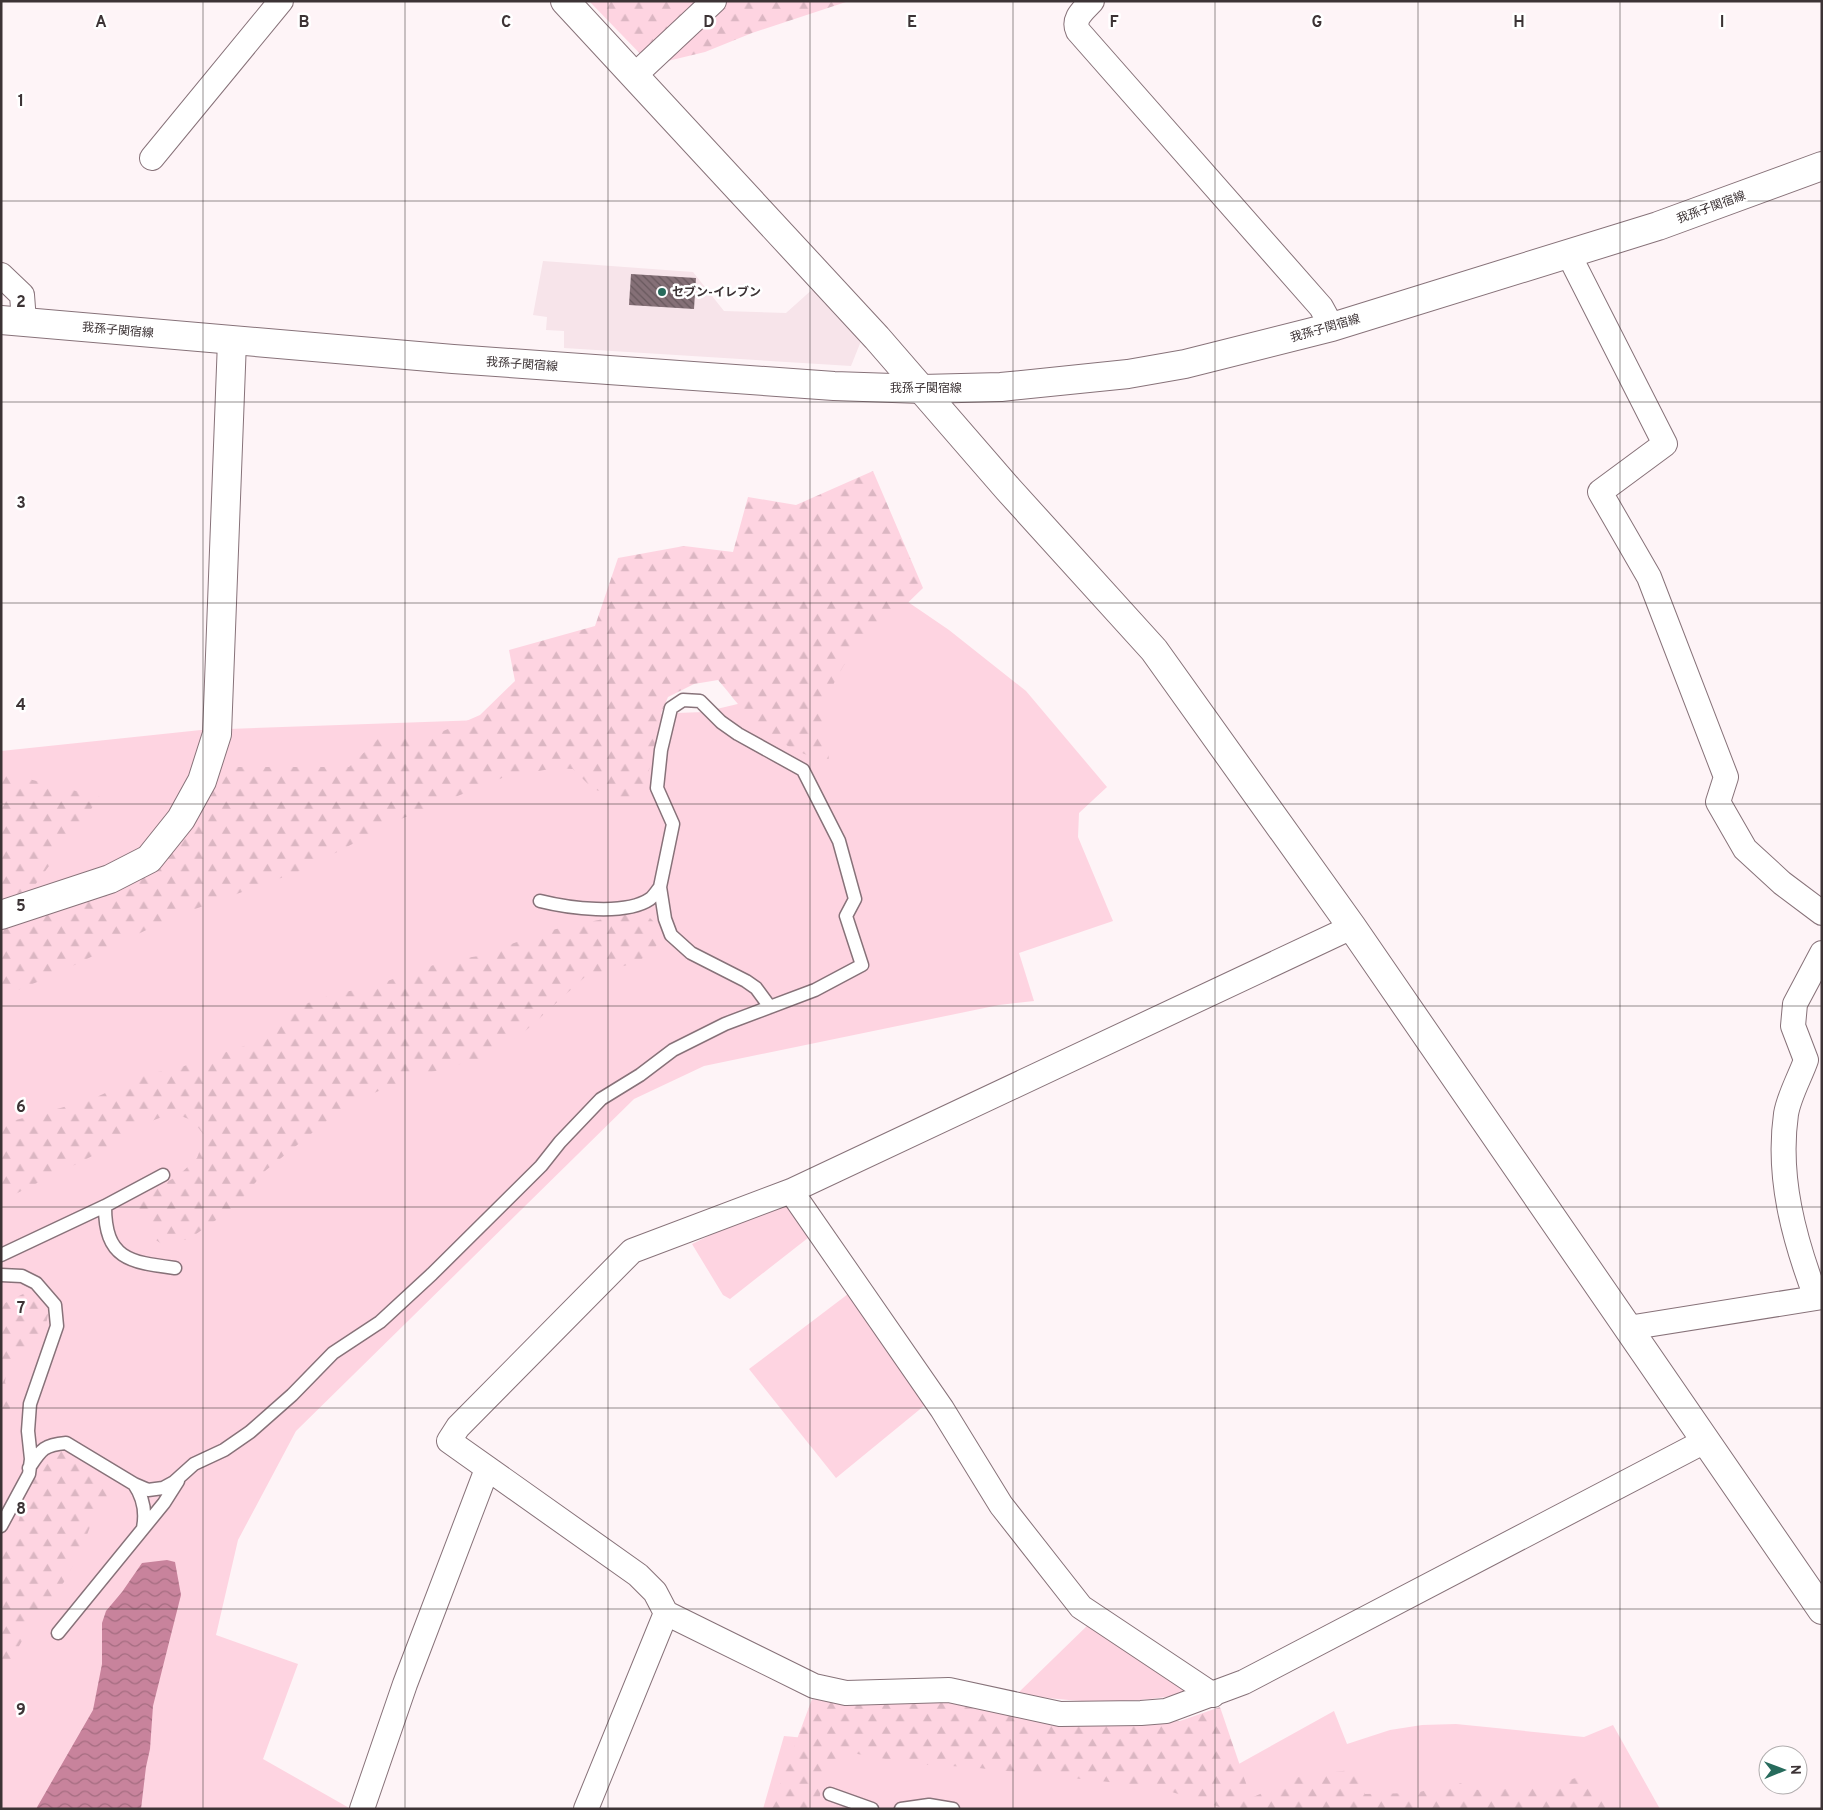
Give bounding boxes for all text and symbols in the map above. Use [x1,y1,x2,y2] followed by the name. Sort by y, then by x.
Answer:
[95,13,107,33] text: A
[298,13,310,33] text: B
[501,13,511,33] text: C
[703,13,715,33] text: D
[907,13,917,33] text: E
[1109,13,1119,33] text: F
[1312,13,1322,33] text: G
[1513,13,1525,33] text: H
[1720,13,1724,33] text: I
[18,92,24,112] text: 1
[1675,188,1748,228] street label: 我孫子関宿線
[672,285,761,301] place label: セブン-イレブン
[656,286,668,298] marker: セブン-イレブン
[16,293,26,313] text: 2
[1288,311,1362,347] street label: 我孫子関宿線
[81,320,154,342] street label: 我孫子関宿線
[485,355,558,375] street label: 我孫子関宿線
[890,381,962,397] street label: 我孫子関宿線
[16,494,26,514] text: 3
[16,696,26,716] text: 4
[16,897,26,917] text: 5
[16,1098,26,1118] text: 6
[17,1299,25,1319] text: 7
[16,1500,26,1520] text: 8
[16,1701,26,1721] text: 9
[1758,1745,1808,1795] north arrow
[1786,1765,1803,1775] text: N

